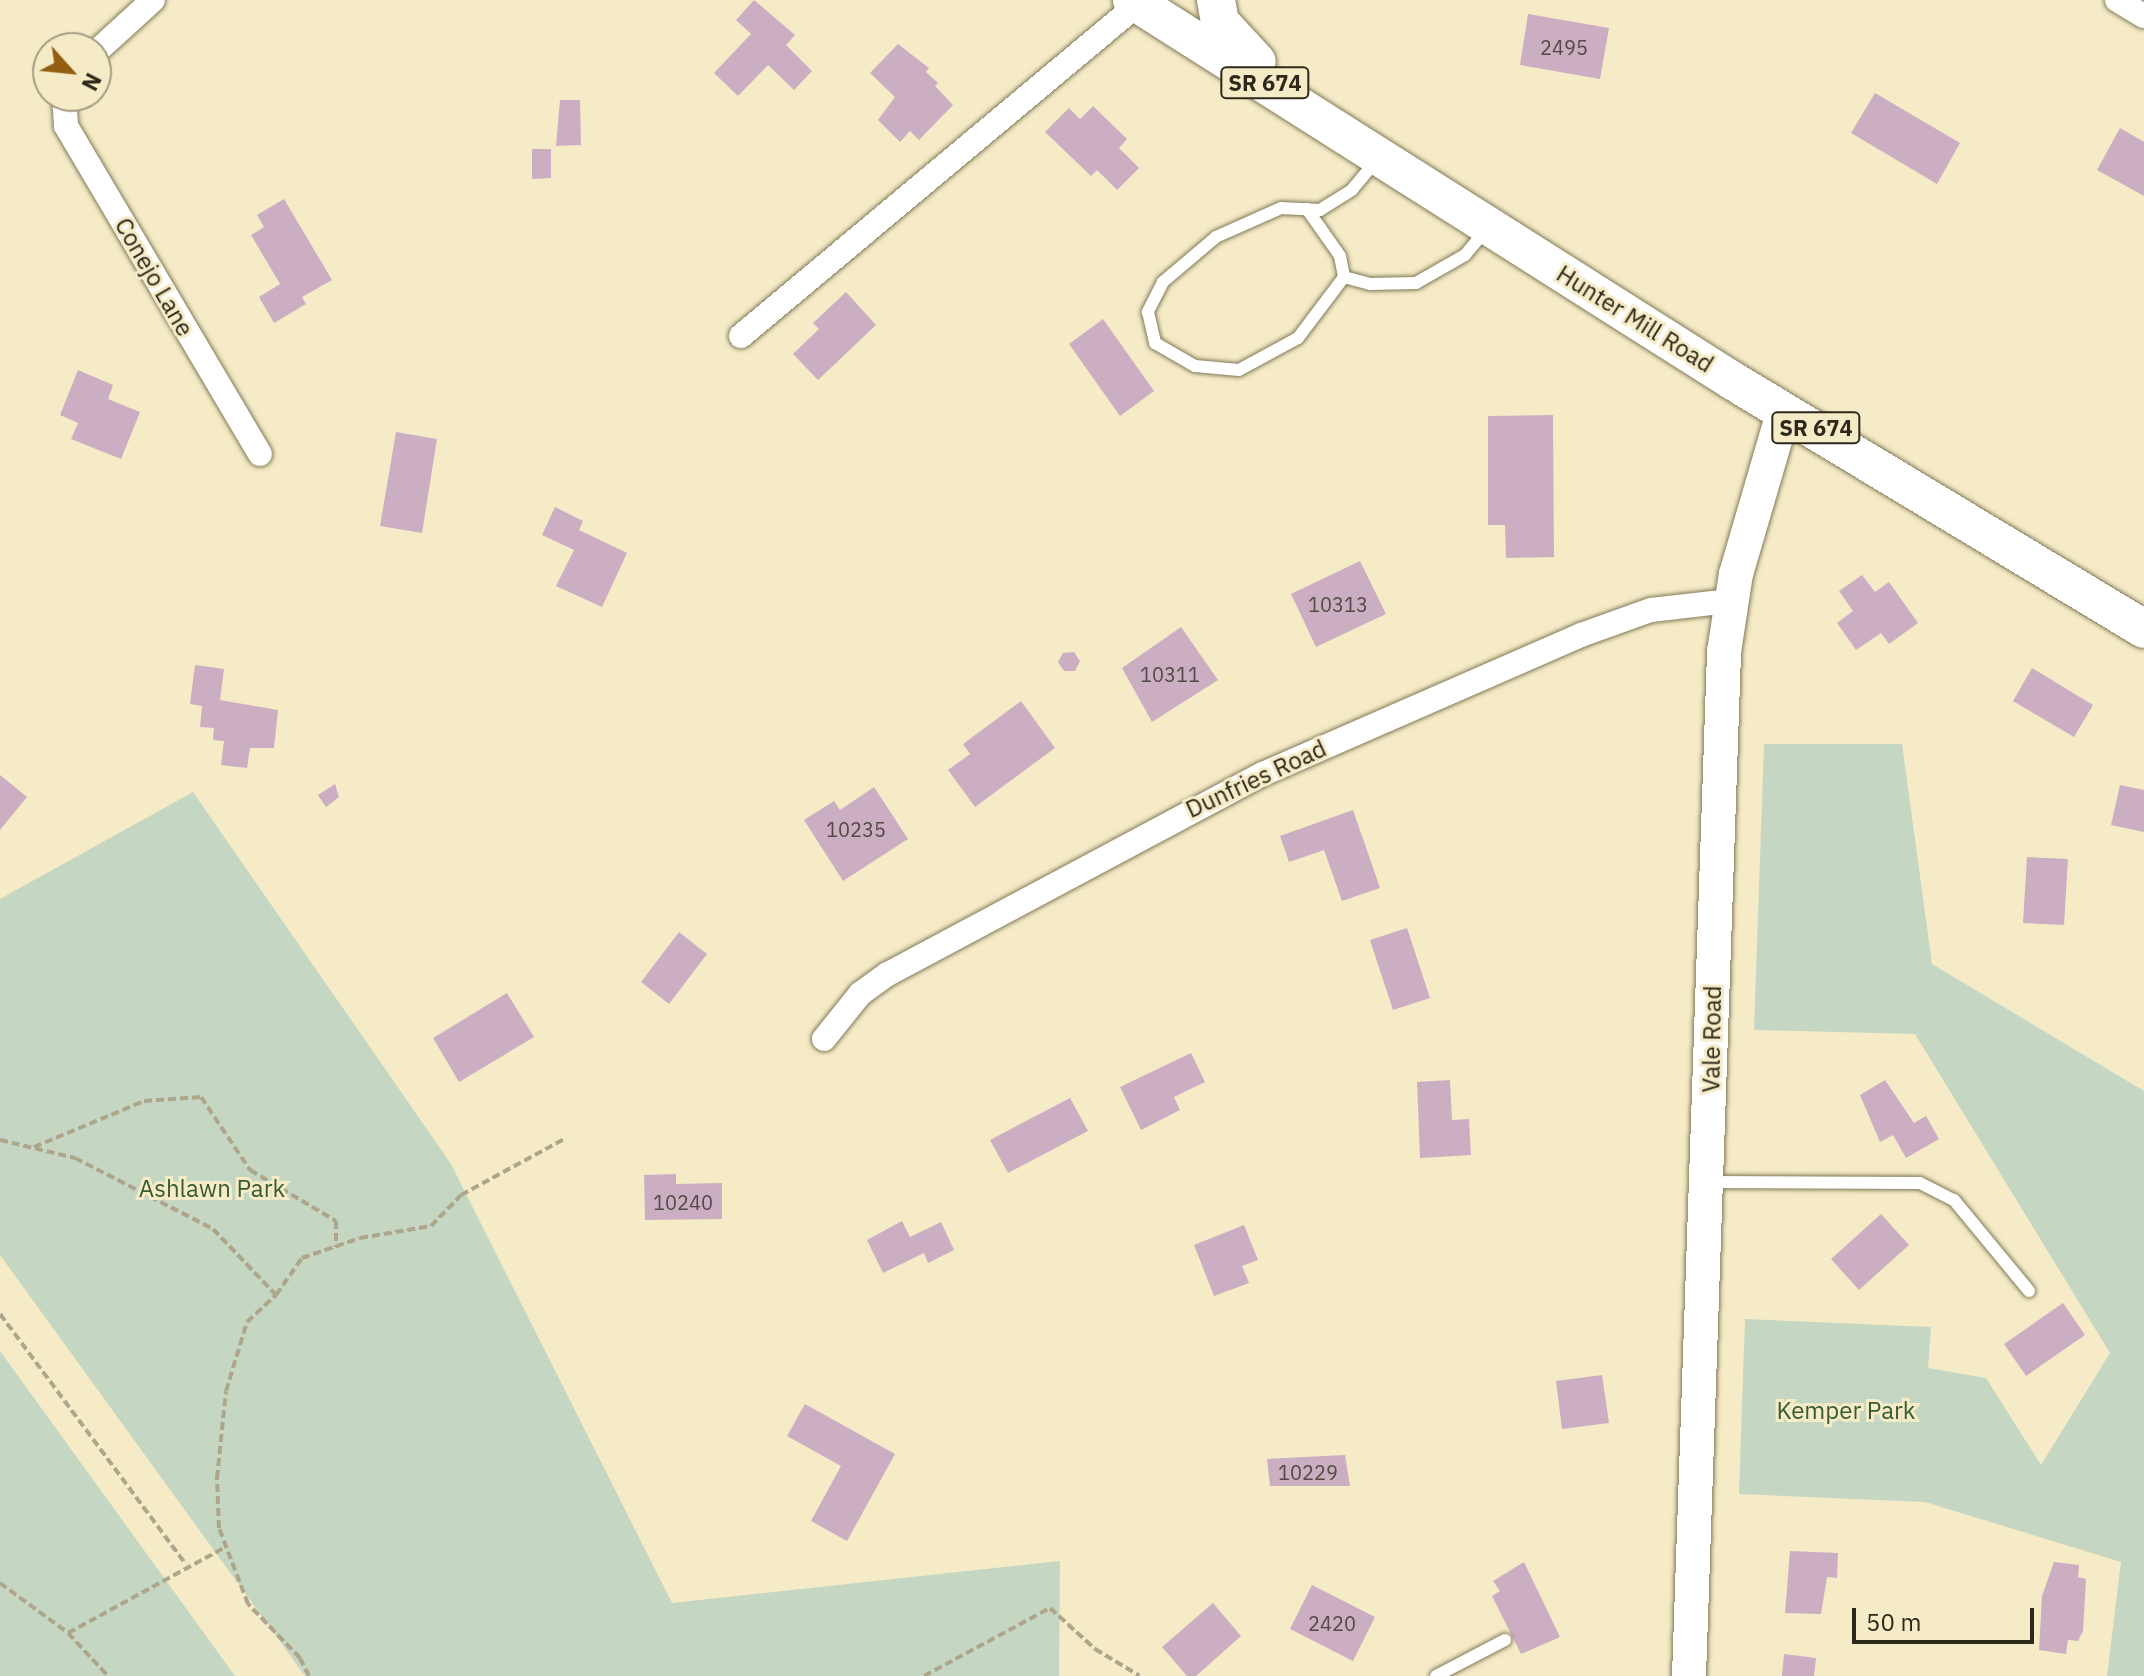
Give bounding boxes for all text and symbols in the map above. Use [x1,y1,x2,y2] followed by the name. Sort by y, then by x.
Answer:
[32,32,112,112] north arrow
[1540,35,1588,59] house number: 2495
[1219,65,1311,101] road number: SR 674
[76,69,109,96] text: N
[109,213,199,341] street label: Conejo Lane
[1551,259,1719,379] street label: Hunter Mill Road
[1770,410,1862,446] road number: SR 674
[1308,592,1368,616] house number: 10313
[1140,662,1200,686] house number: 10311
[1181,734,1331,824] street label: Dunfries Road
[826,817,886,841] house number: 10235
[1697,985,1727,1093] street label: Vale Road
[139,1175,285,1203] park label: Ashlawn Park
[653,1190,713,1214] house number: 10240
[1777,1397,1915,1425] park label: Kemper Park
[1278,1460,1338,1484] house number: 10229
[1856,1592,2038,1642] scale bar
[1866,1606,1921,1638] text: 50 m
[1308,1611,1356,1635] house number: 2420

